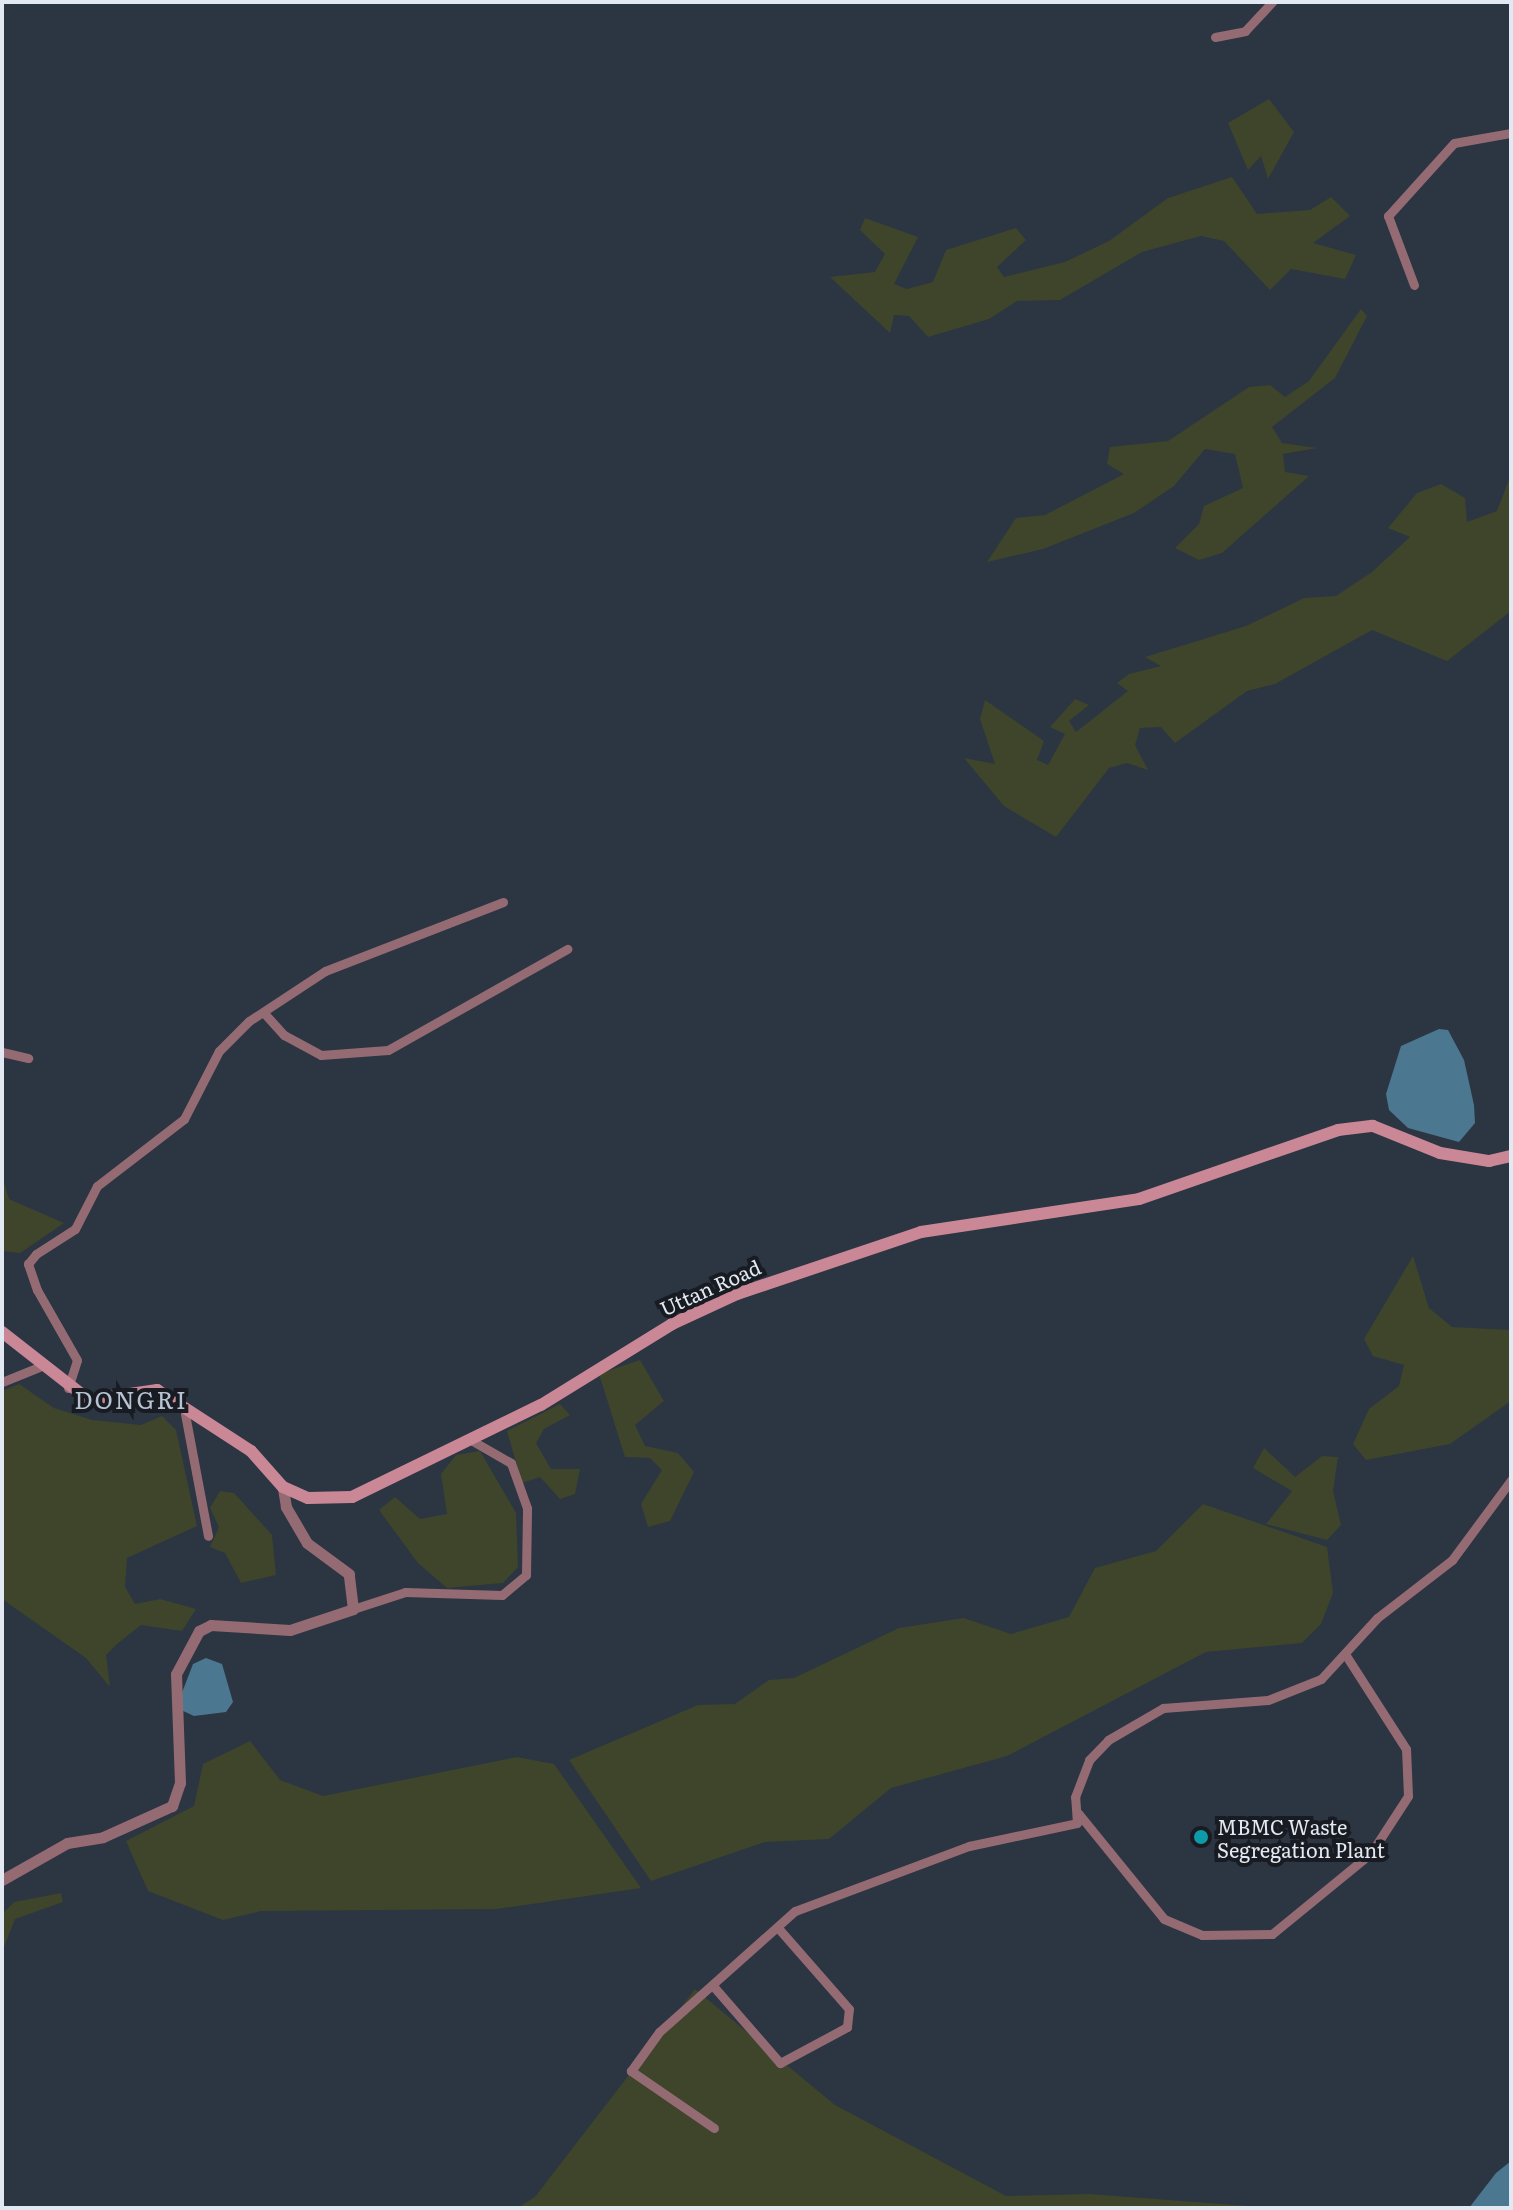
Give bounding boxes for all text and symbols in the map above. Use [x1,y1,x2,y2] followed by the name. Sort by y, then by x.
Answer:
[656,1254,764,1320] street label: Uttan Road
[74,1385,188,1413] district label: DONGRI
[1217,1814,1385,1861] place label: MBMC Waste Segregation Plant
[1192,1828,1210,1846] marker: MBMC Waste Segregation Plant

